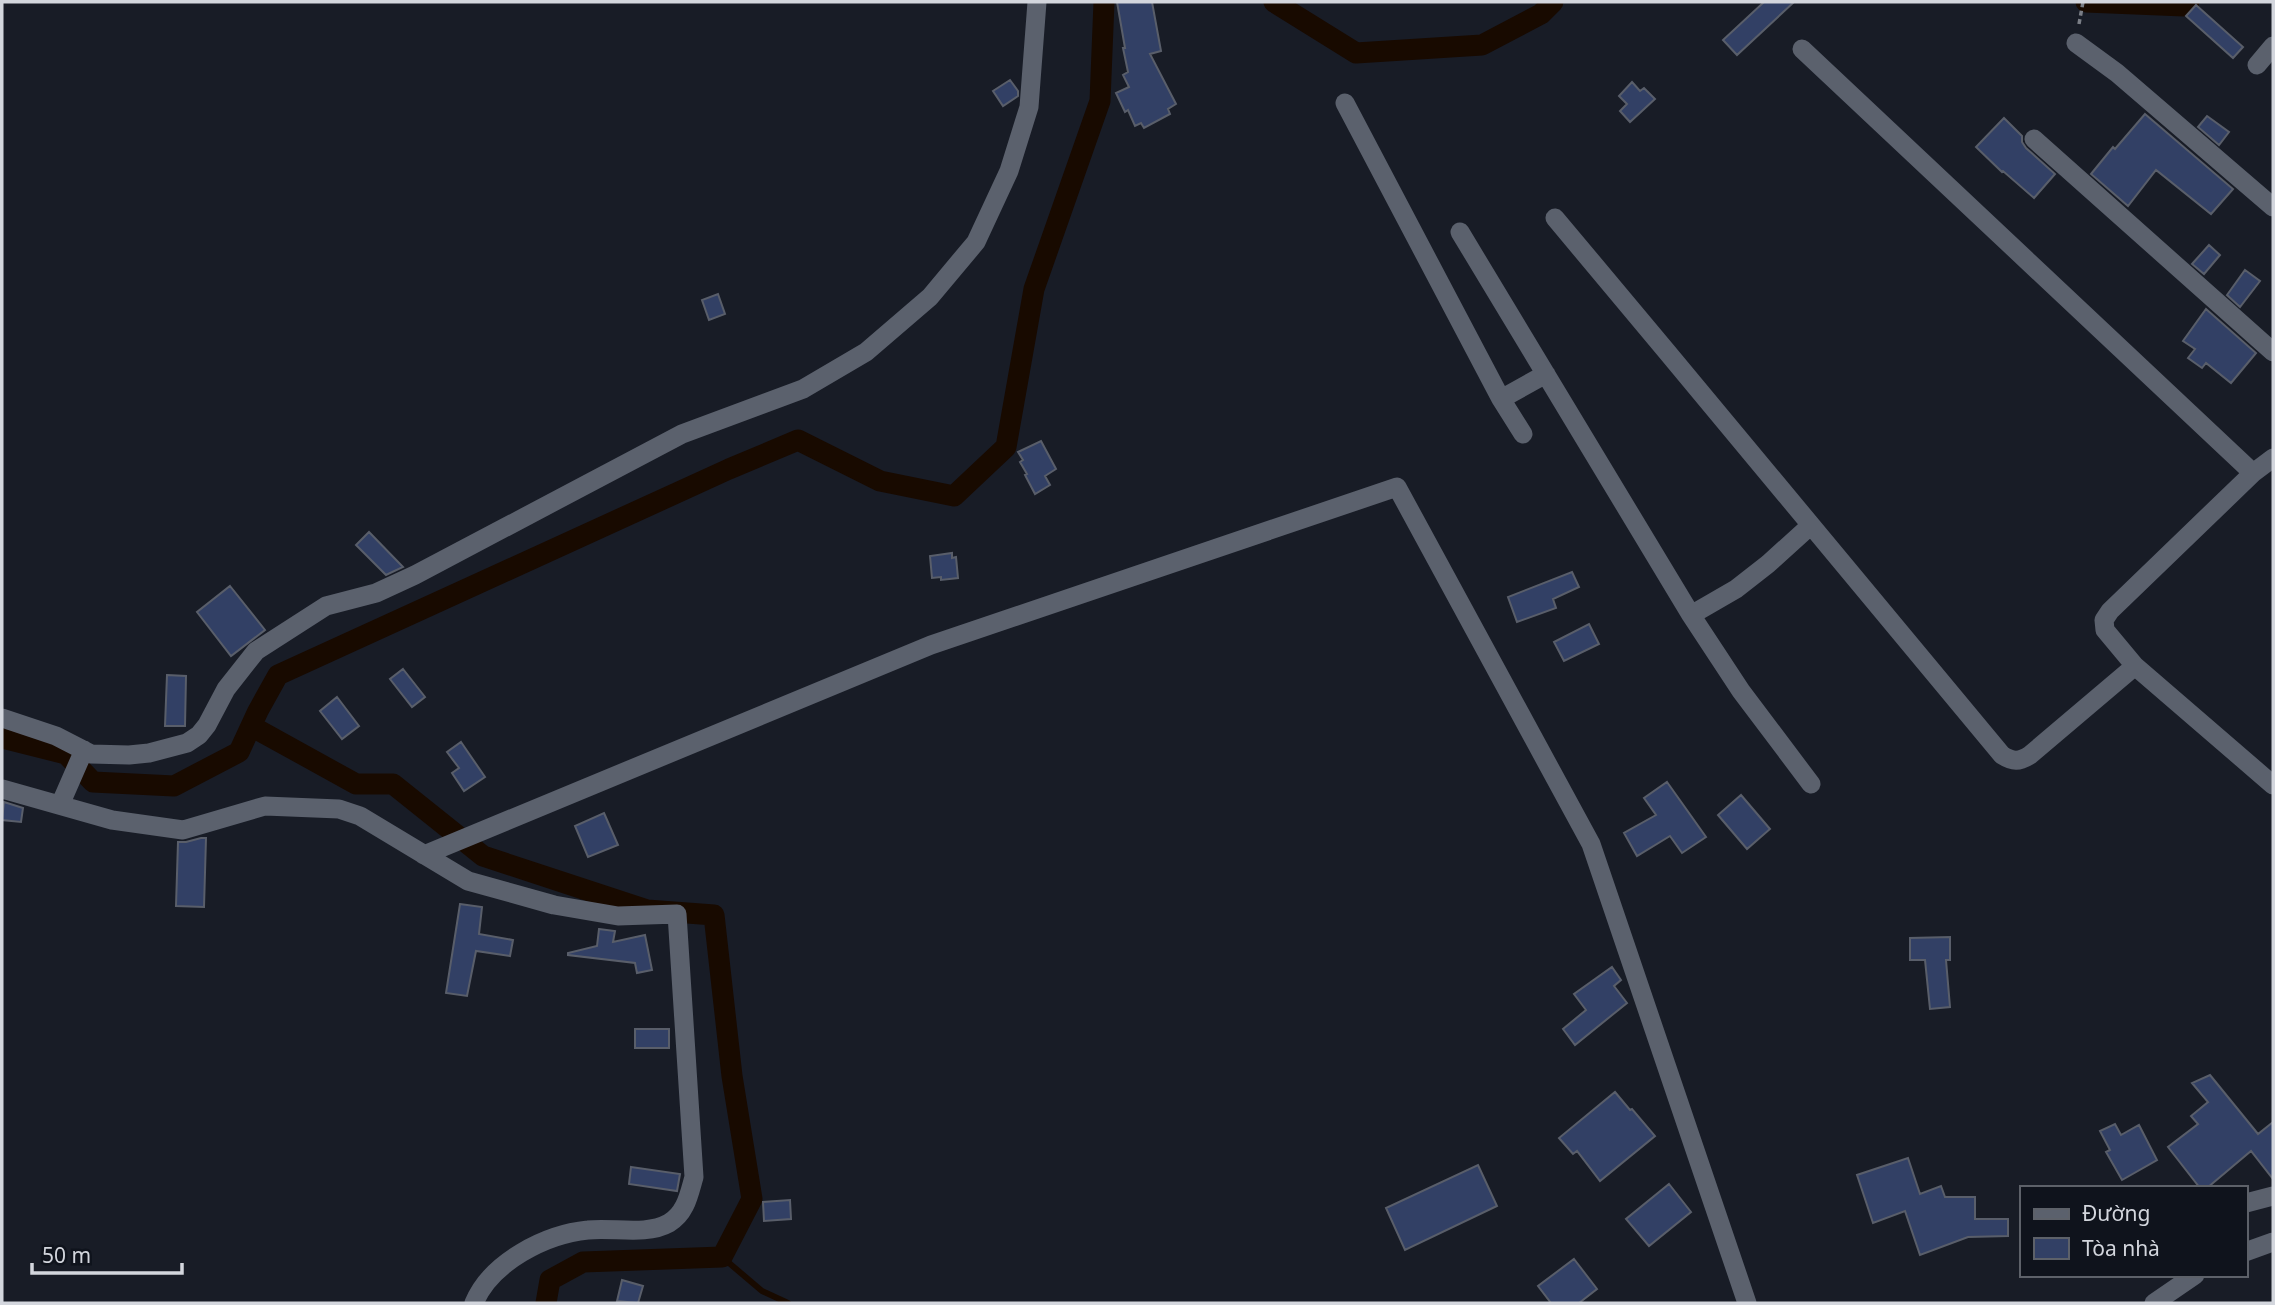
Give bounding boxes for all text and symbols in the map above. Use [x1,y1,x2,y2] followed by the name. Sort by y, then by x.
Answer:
[2020,1186,2247,1277] legend
[2082,1199,2150,1227] text: Đường
[32,1232,182,1276] scale bar
[2082,1234,2160,1262] text: Tòa nhà
[42,1241,91,1269] text: 50 m

